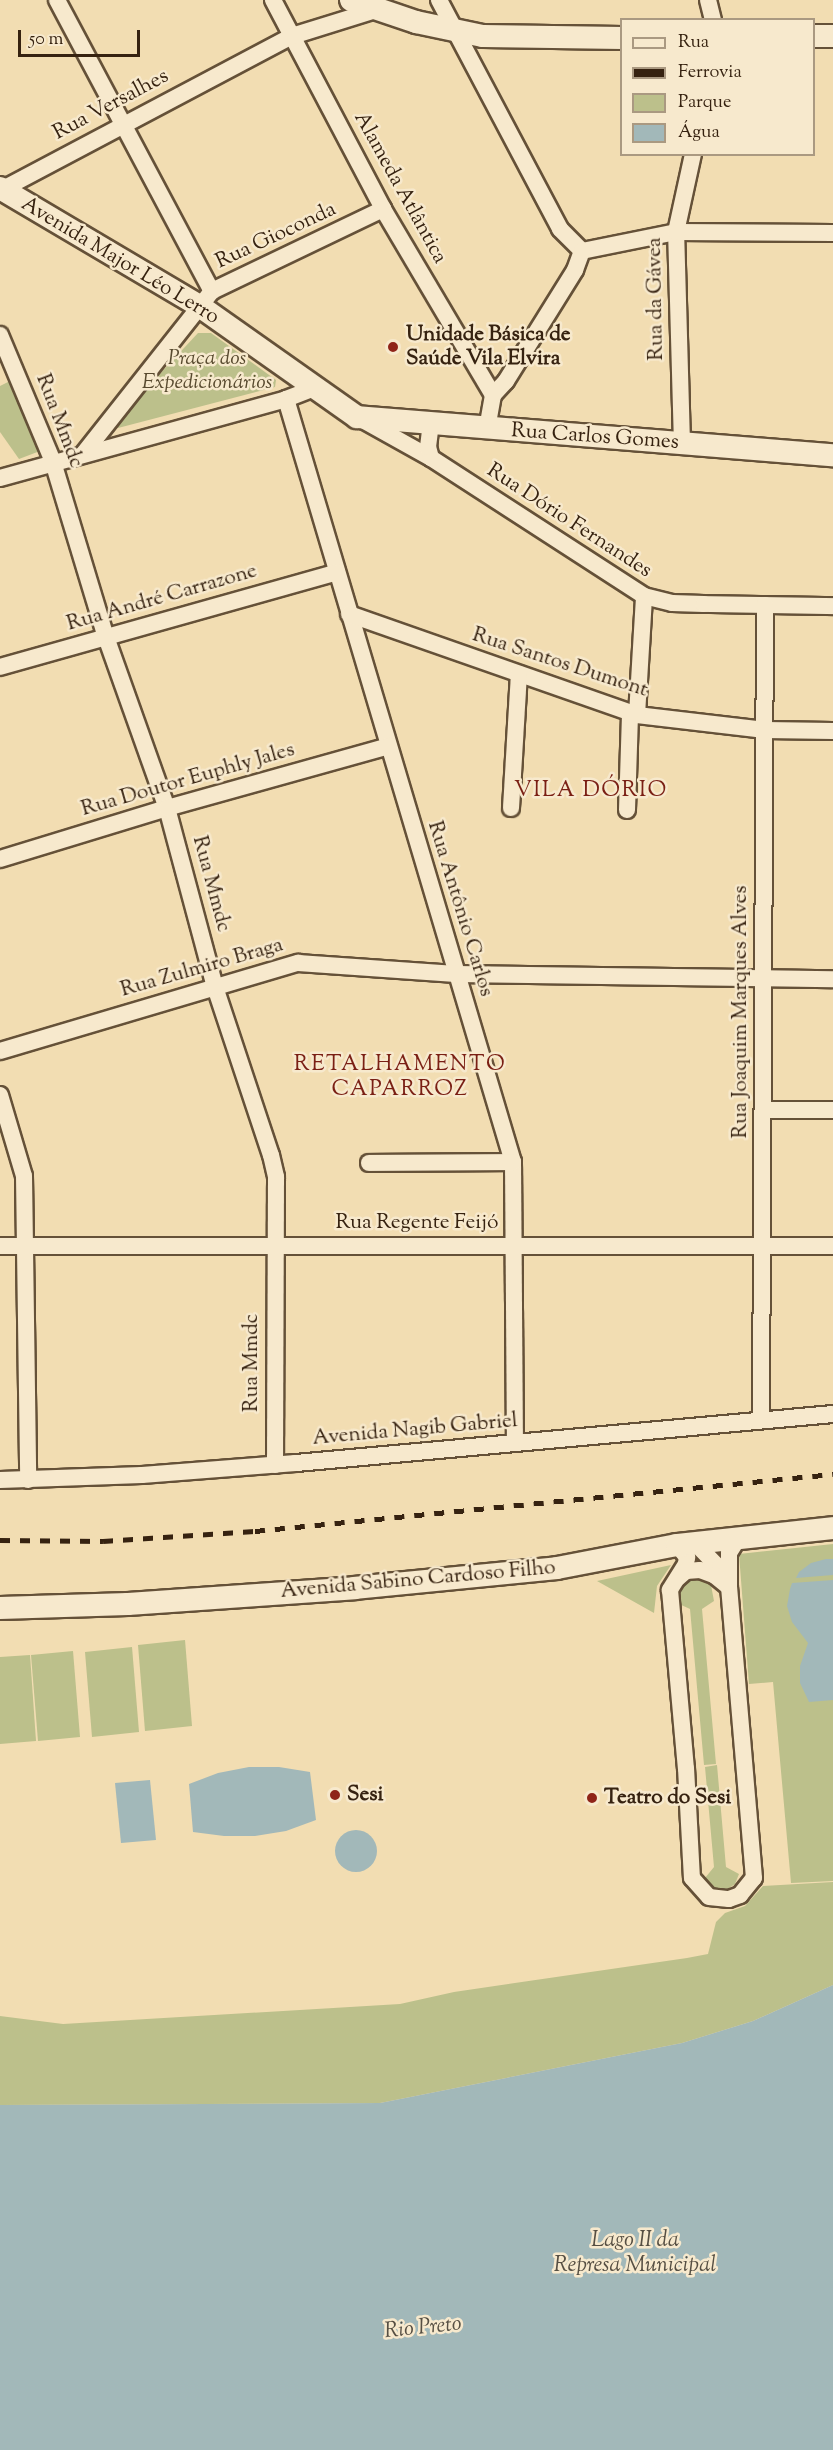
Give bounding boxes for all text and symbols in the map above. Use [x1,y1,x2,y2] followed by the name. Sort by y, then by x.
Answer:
[21,18,142,56] scale bar
[620,18,815,156] legend
[29,27,63,53] text: 50 m
[678,30,709,56] text: Rua
[678,60,742,86] text: Ferrovia
[49,64,173,146] street label: Rua Versalhes
[678,90,731,116] text: Parque
[348,108,452,268] street label: Alameda Atlântica
[678,120,720,146] text: Água
[16,192,224,330] street label: Avenida Major Léo Lerro
[212,197,340,275] street label: Rua Gioconda
[642,237,670,361] street label: Rua da Gávea
[406,322,571,372] place label: Unidade Básica de Saúde Vila Elvira
[384,338,402,356] marker: Unidade Básica de Saúde Vila Elvira
[142,346,272,396] park label: Praça dos Expedicionários
[30,371,88,471] street label: Rua Mmdc
[510,419,680,455] street label: Rua Carlos Gomes
[482,458,656,584] street label: Rua Dório Fernandes
[64,559,260,637] street label: Rua André Carrazone
[469,623,651,703] street label: Rua Santos Dumont
[78,737,298,823] street label: Rua Doutor Euphly Jales
[514,779,668,805] district label: VILA DÓRIO
[421,818,499,1000] street label: Rua Antônio Carlos
[186,833,236,935] street label: Rua Mmdc
[728,886,754,1138] street label: Rua Joaquim Marques Alves
[118,933,286,1003] street label: Rua Zulmiro Braga
[294,1052,506,1104] district label: RETALHAMENTO CAPARROZ
[336,1210,498,1236] street label: Rua Regente Feijó
[239,1314,265,1412] street label: Rua Mmdc
[311,1408,519,1452] street label: Avenida Nagib Gabriel
[279,1555,557,1605] street label: Avenida Sabino Cardoso Filho
[347,1782,384,1808] place label: Sesi
[604,1785,731,1811] place label: Teatro do Sesi
[328,1788,342,1802] marker: Sesi
[585,1791,599,1805] marker: Teatro do Sesi
[554,2228,716,2280] water label: Lago II da Represa Municipal
[383,2312,463,2346] water label: Rio Preto

